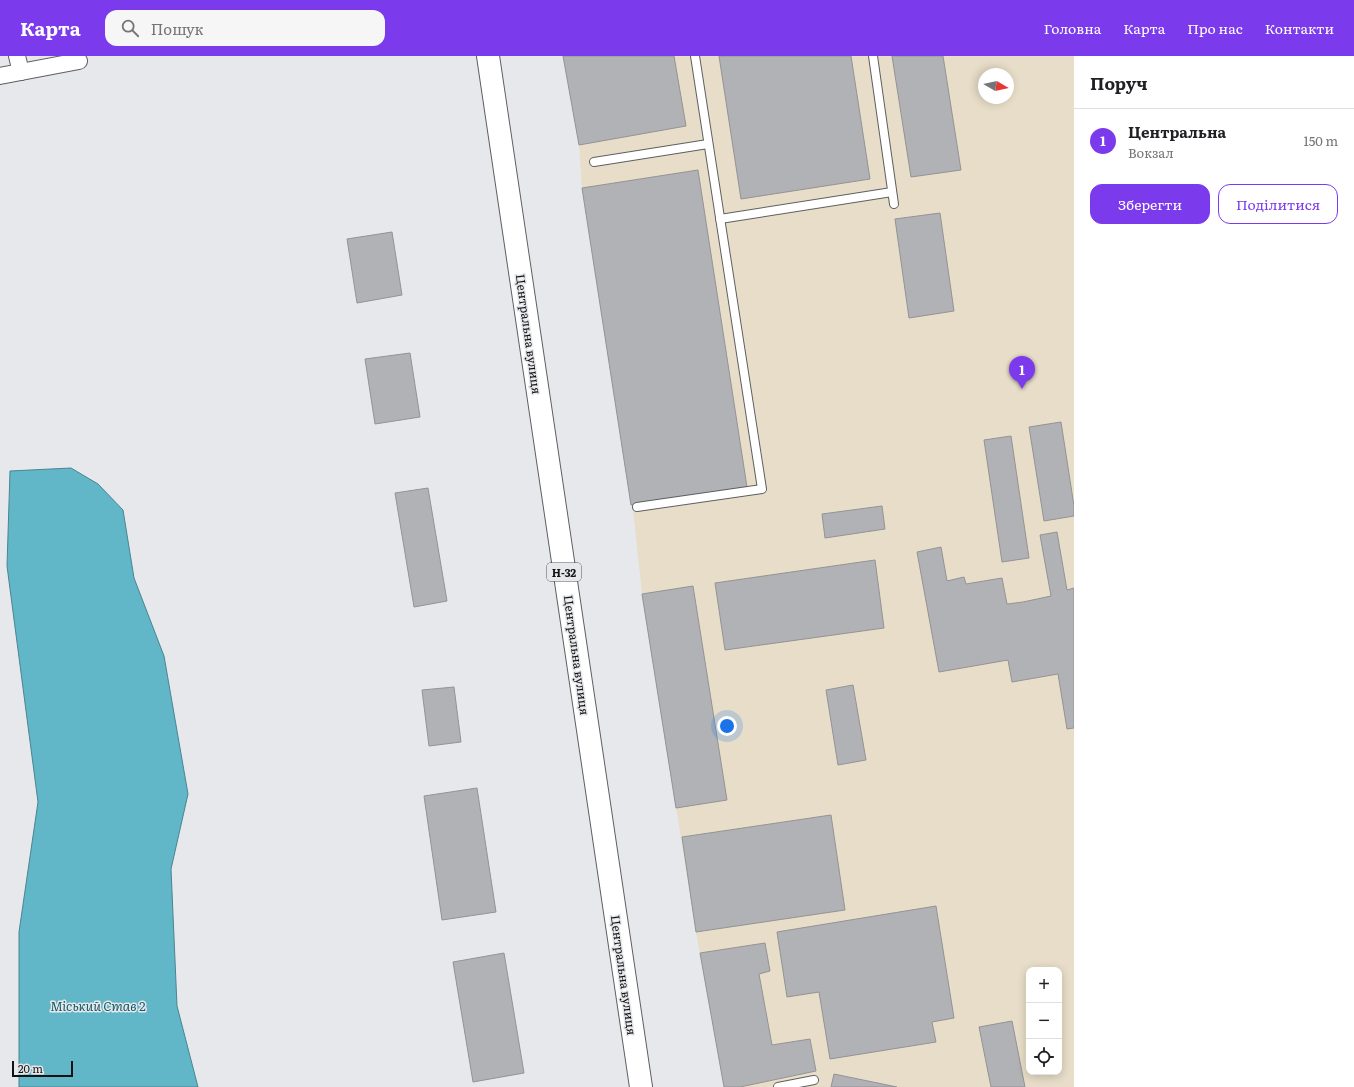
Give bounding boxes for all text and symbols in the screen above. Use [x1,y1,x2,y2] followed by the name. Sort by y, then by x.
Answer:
[105,10,385,46] search box
[20,14,81,42] text: Карта
[119,17,141,39] icon: search
[151,17,203,40] text: Пошук
[1044,18,1101,38] text: Головна
[1123,18,1165,38] text: Карта
[1187,18,1243,38] text: Про нас
[1265,18,1334,38] text: Контакти
[978,68,1014,104] north arrow
[1090,70,1147,95] text: Поруч
[1128,120,1226,143] text: Центральна
[1100,131,1106,150] text: 1
[1303,131,1338,150] text: 150 m
[1128,143,1174,162] text: Вокзал
[1090,184,1210,224] button: Зберегти
[1218,184,1338,224] button: Поділитися
[512,273,546,395] street label: Центральна вулиця
[1009,356,1035,389] pin: 1
[547,563,581,581] road number: Н-32
[560,594,594,716] street label: Центральна вулиця
[717,716,737,736] your location
[607,914,641,1036] street label: Центральна вулиця
[1026,967,1062,1075] map controls
[1026,967,1062,1003] button: +
[50,996,146,1015] water label: Міський Став 2
[1026,1003,1062,1039] button: −
[1026,1039,1062,1075] button: locate
[12,1059,73,1078] scale bar
[18,1060,43,1076] text: 20 m

